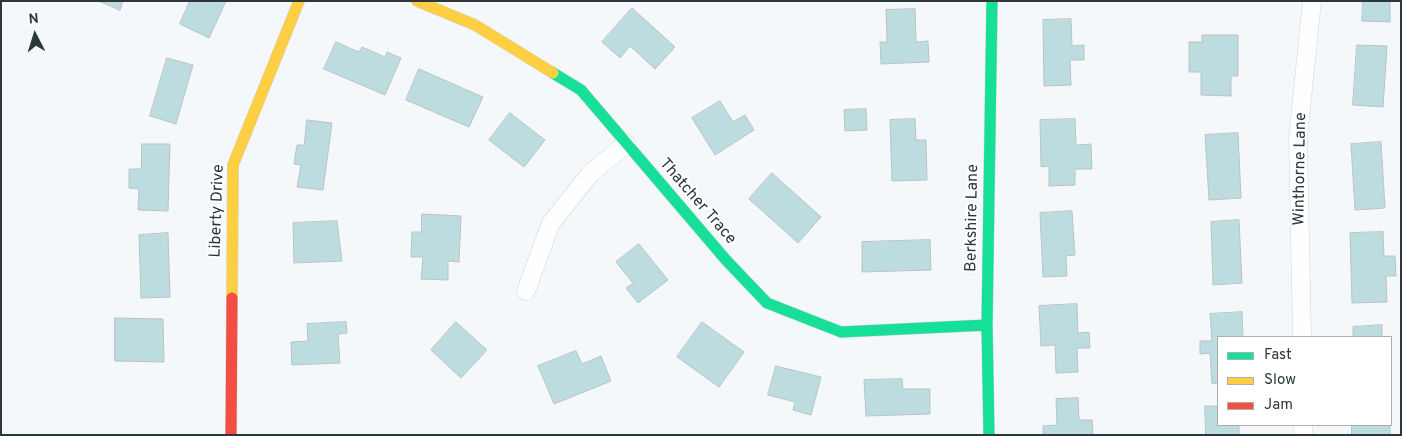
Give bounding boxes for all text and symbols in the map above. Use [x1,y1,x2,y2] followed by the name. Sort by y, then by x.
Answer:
[10,10,60,60] north arrow
[28,11,39,28] text: N
[1290,112,1312,226] street label: Winthorne Lane
[654,155,740,249] street label: Thatcher Trace
[207,164,229,258] street label: Liberty Drive
[962,164,984,272] street label: Berkshire Lane
[1217,336,1392,426] legend
[1264,346,1292,365] text: Fast
[1264,371,1296,390] text: Slow
[1264,396,1293,415] text: Jam

